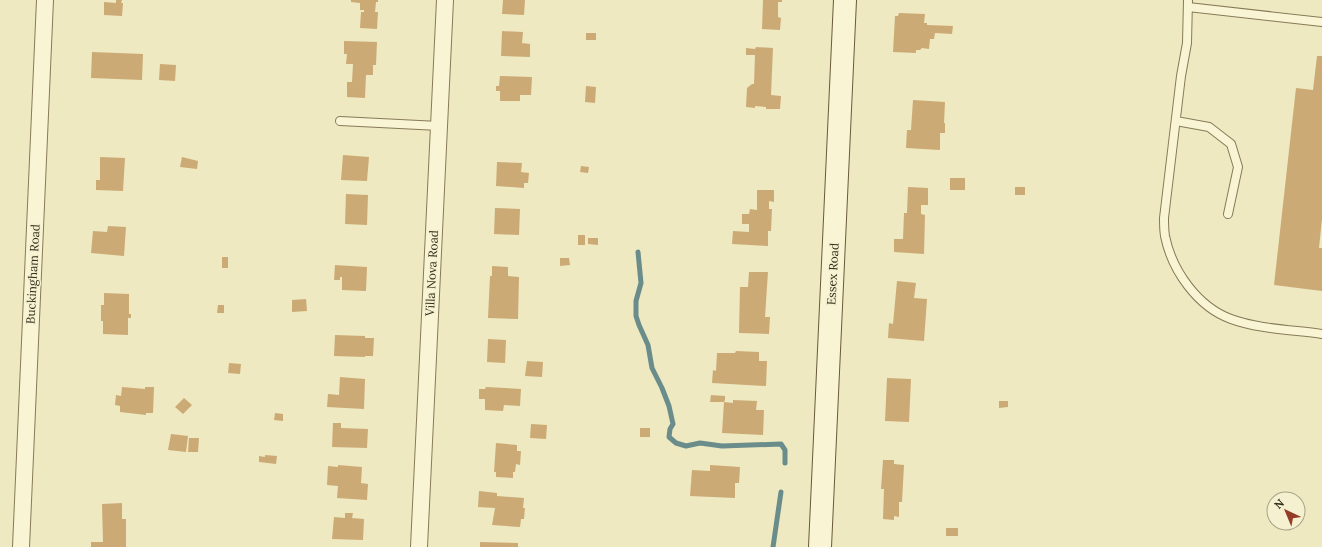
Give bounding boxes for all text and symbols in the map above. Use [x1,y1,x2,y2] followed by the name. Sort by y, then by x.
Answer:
[22,224,43,324] street label: Buckingham Road
[422,230,441,317] street label: Villa Nova Road
[823,242,842,306] street label: Essex Road
[1266,491,1306,531] north arrow
[1271,495,1287,512] text: N

